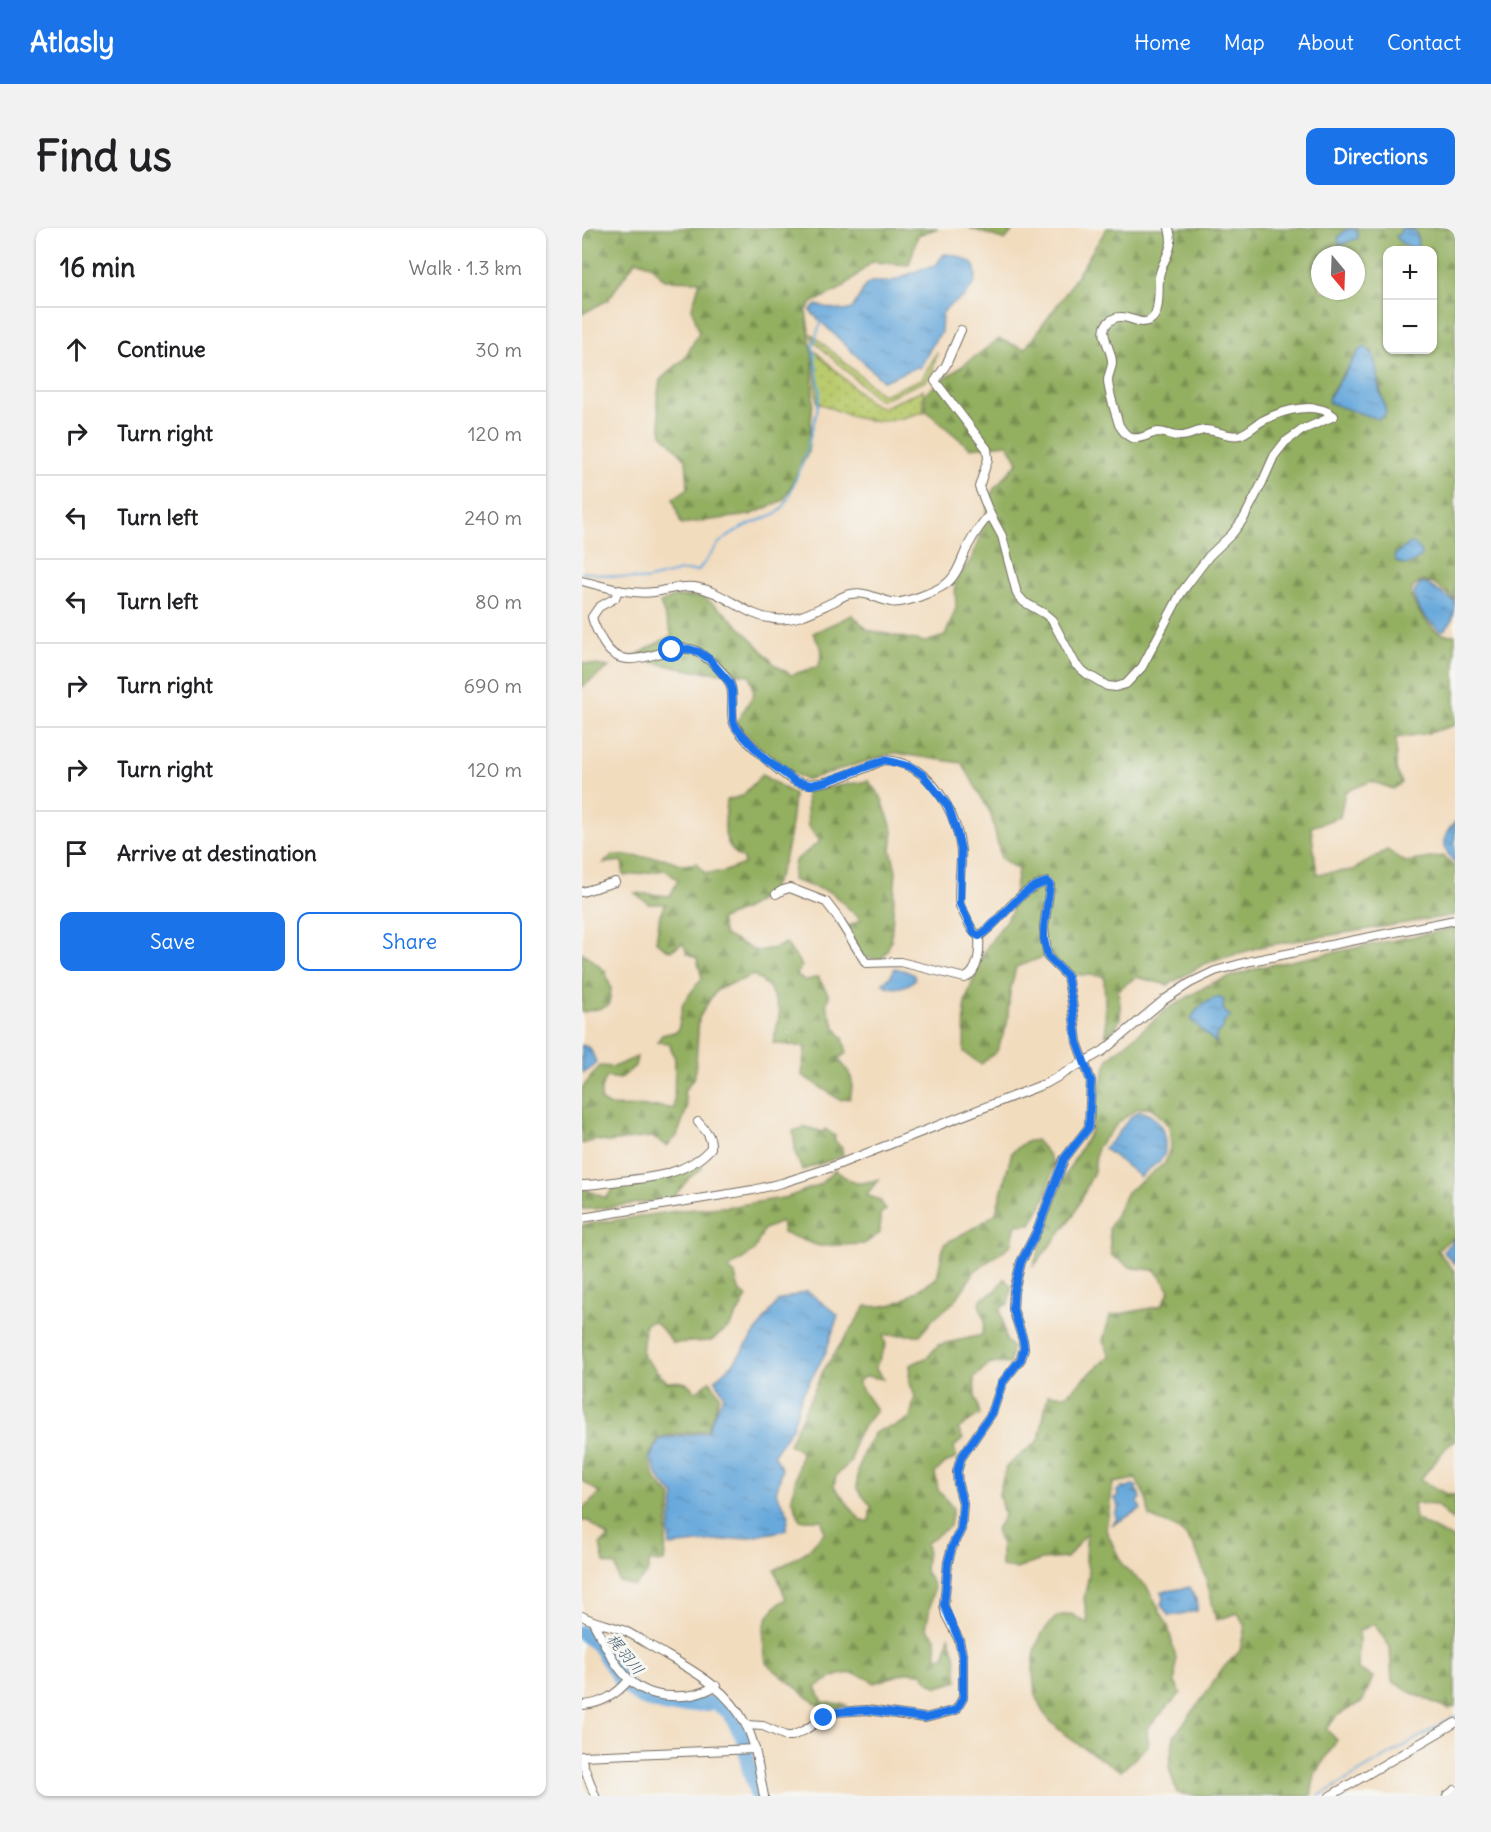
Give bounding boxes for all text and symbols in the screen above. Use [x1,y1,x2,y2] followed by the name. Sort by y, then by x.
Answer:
[30,24,114,60] text: Atlasly
[1134,29,1191,56] text: Home
[1224,29,1265,56] text: Map
[1298,29,1354,56] text: About
[1387,29,1461,56] text: Contact
[1306,128,1455,185] button: Directions
[36,130,172,182] text: Find us
[1311,246,1365,300] north arrow
[1383,246,1437,354] map controls
[1383,246,1437,300] button: +
[60,251,135,284] text: 16 min
[408,255,522,280] text: Walk · 1.3 km
[1383,300,1437,354] button: −
[60,333,93,366] icon: ahead
[117,335,206,363] text: Continue
[475,337,522,362] text: 30 m
[60,417,93,450] icon: right
[117,419,213,447] text: Turn right
[468,421,522,446] text: 120 m
[60,501,93,534] icon: left
[117,503,198,531] text: Turn left
[464,505,522,530] text: 240 m
[60,585,93,618] icon: left
[117,587,198,615] text: Turn left
[475,589,522,614] text: 80 m
[658,636,684,662] route start
[60,669,93,702] icon: right
[117,671,213,699] text: Turn right
[464,673,522,698] text: 690 m
[60,753,93,786] icon: right
[117,755,213,783] text: Turn right
[468,757,522,782] text: 120 m
[60,837,93,870] icon: arrive
[117,839,317,867] text: Arrive at destination
[60,912,285,971] button: Save
[297,912,522,971] button: Share
[603,1629,649,1679] water label: 梶羽川
[810,1704,836,1730] route end

